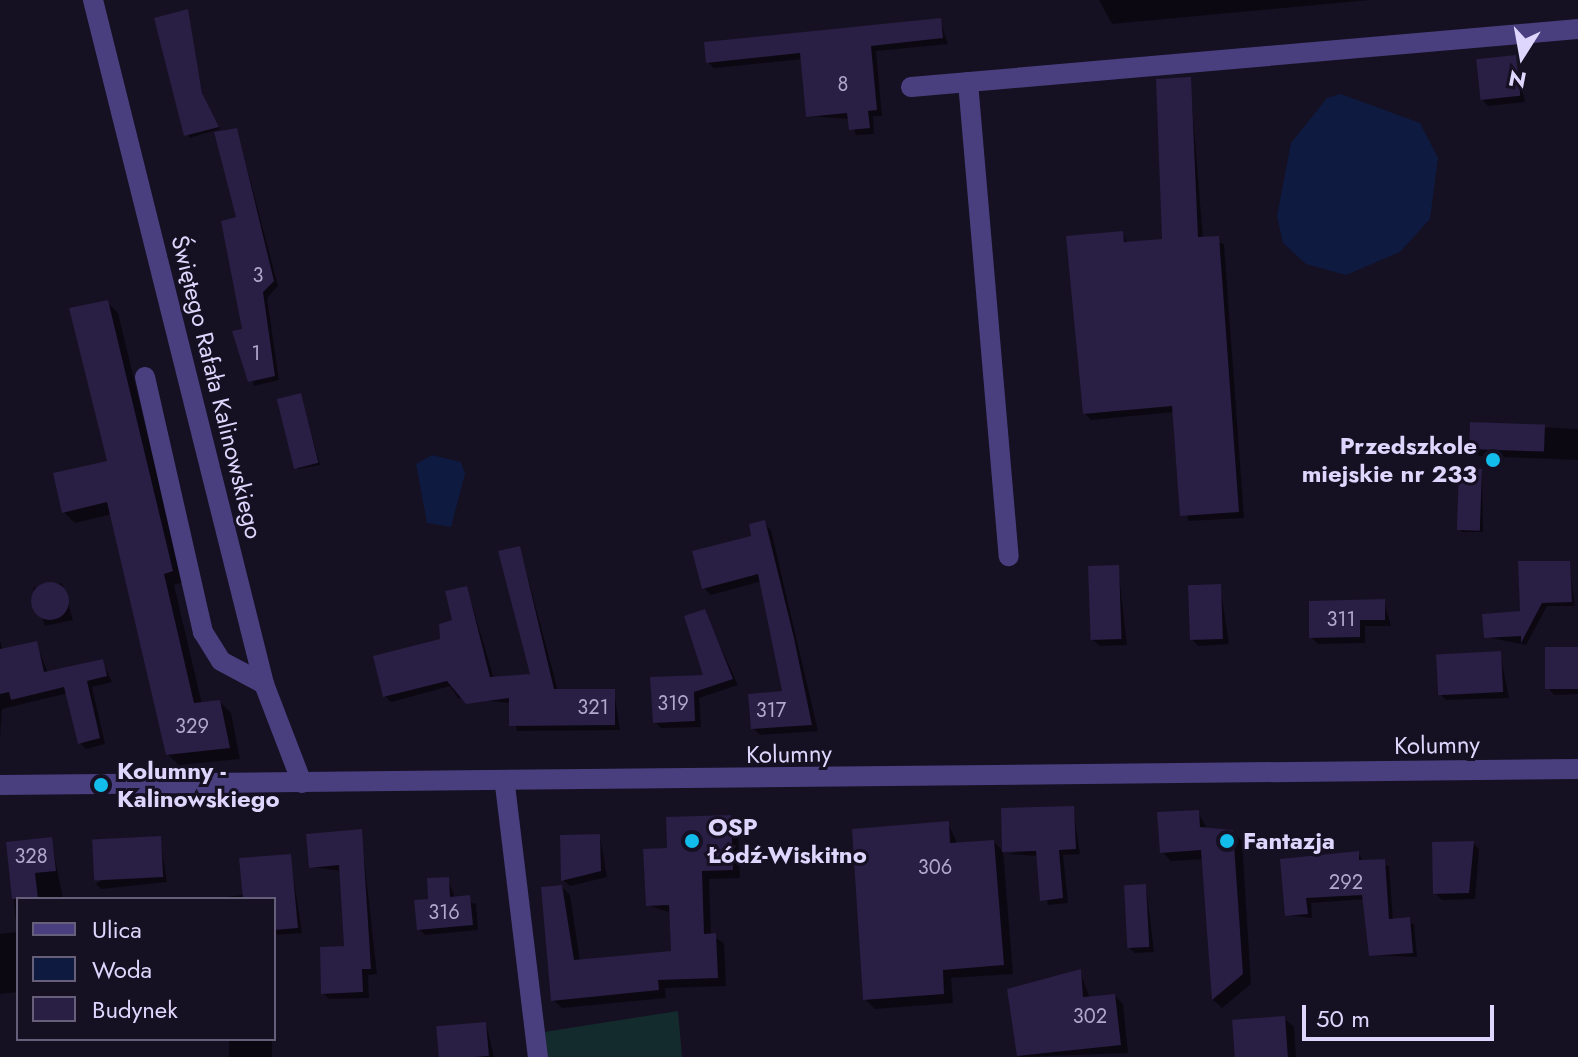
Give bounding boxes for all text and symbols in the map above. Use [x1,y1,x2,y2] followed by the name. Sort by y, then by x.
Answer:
[1482,16,1562,96] north arrow
[1506,62,1529,97] text: N
[838,72,848,96] house number: 8
[165,232,269,542] street label: Świętego Rafała Kalinowskiego
[253,263,263,287] house number: 3
[252,341,260,365] house number: 1
[1302,432,1477,488] place label: Przedszkole miejskie nr 233
[1484,451,1502,469] marker: Przedszkole miejskie nr 233
[1327,607,1355,631] house number: 311
[657,691,689,715] house number: 319
[577,695,609,719] house number: 321
[756,698,786,722] house number: 317
[175,714,209,738] house number: 329
[1394,730,1480,760] street label: Kolumny
[746,739,832,769] street label: Kolumny
[117,757,280,813] place label: Kolumny - Kalinowskiego
[92,776,110,794] marker: Kolumny - Kalinowskiego
[708,813,867,869] place label: OSP Łódź-Wiskitno
[1243,827,1335,855] place label: Fantazja
[683,832,701,850] marker: OSP Łódź-Wiskitno
[1218,832,1236,850] marker: Fantazja
[14,844,48,868] house number: 328
[918,855,952,879] house number: 306
[1329,870,1363,894] house number: 292
[16,897,276,1041] legend
[428,900,460,924] house number: 316
[92,912,142,947] text: Ulica
[92,952,152,987] text: Woda
[1306,989,1498,1039] scale bar
[92,992,178,1027] text: Budynek
[1316,1001,1370,1036] text: 50 m
[1073,1004,1107,1028] house number: 302

